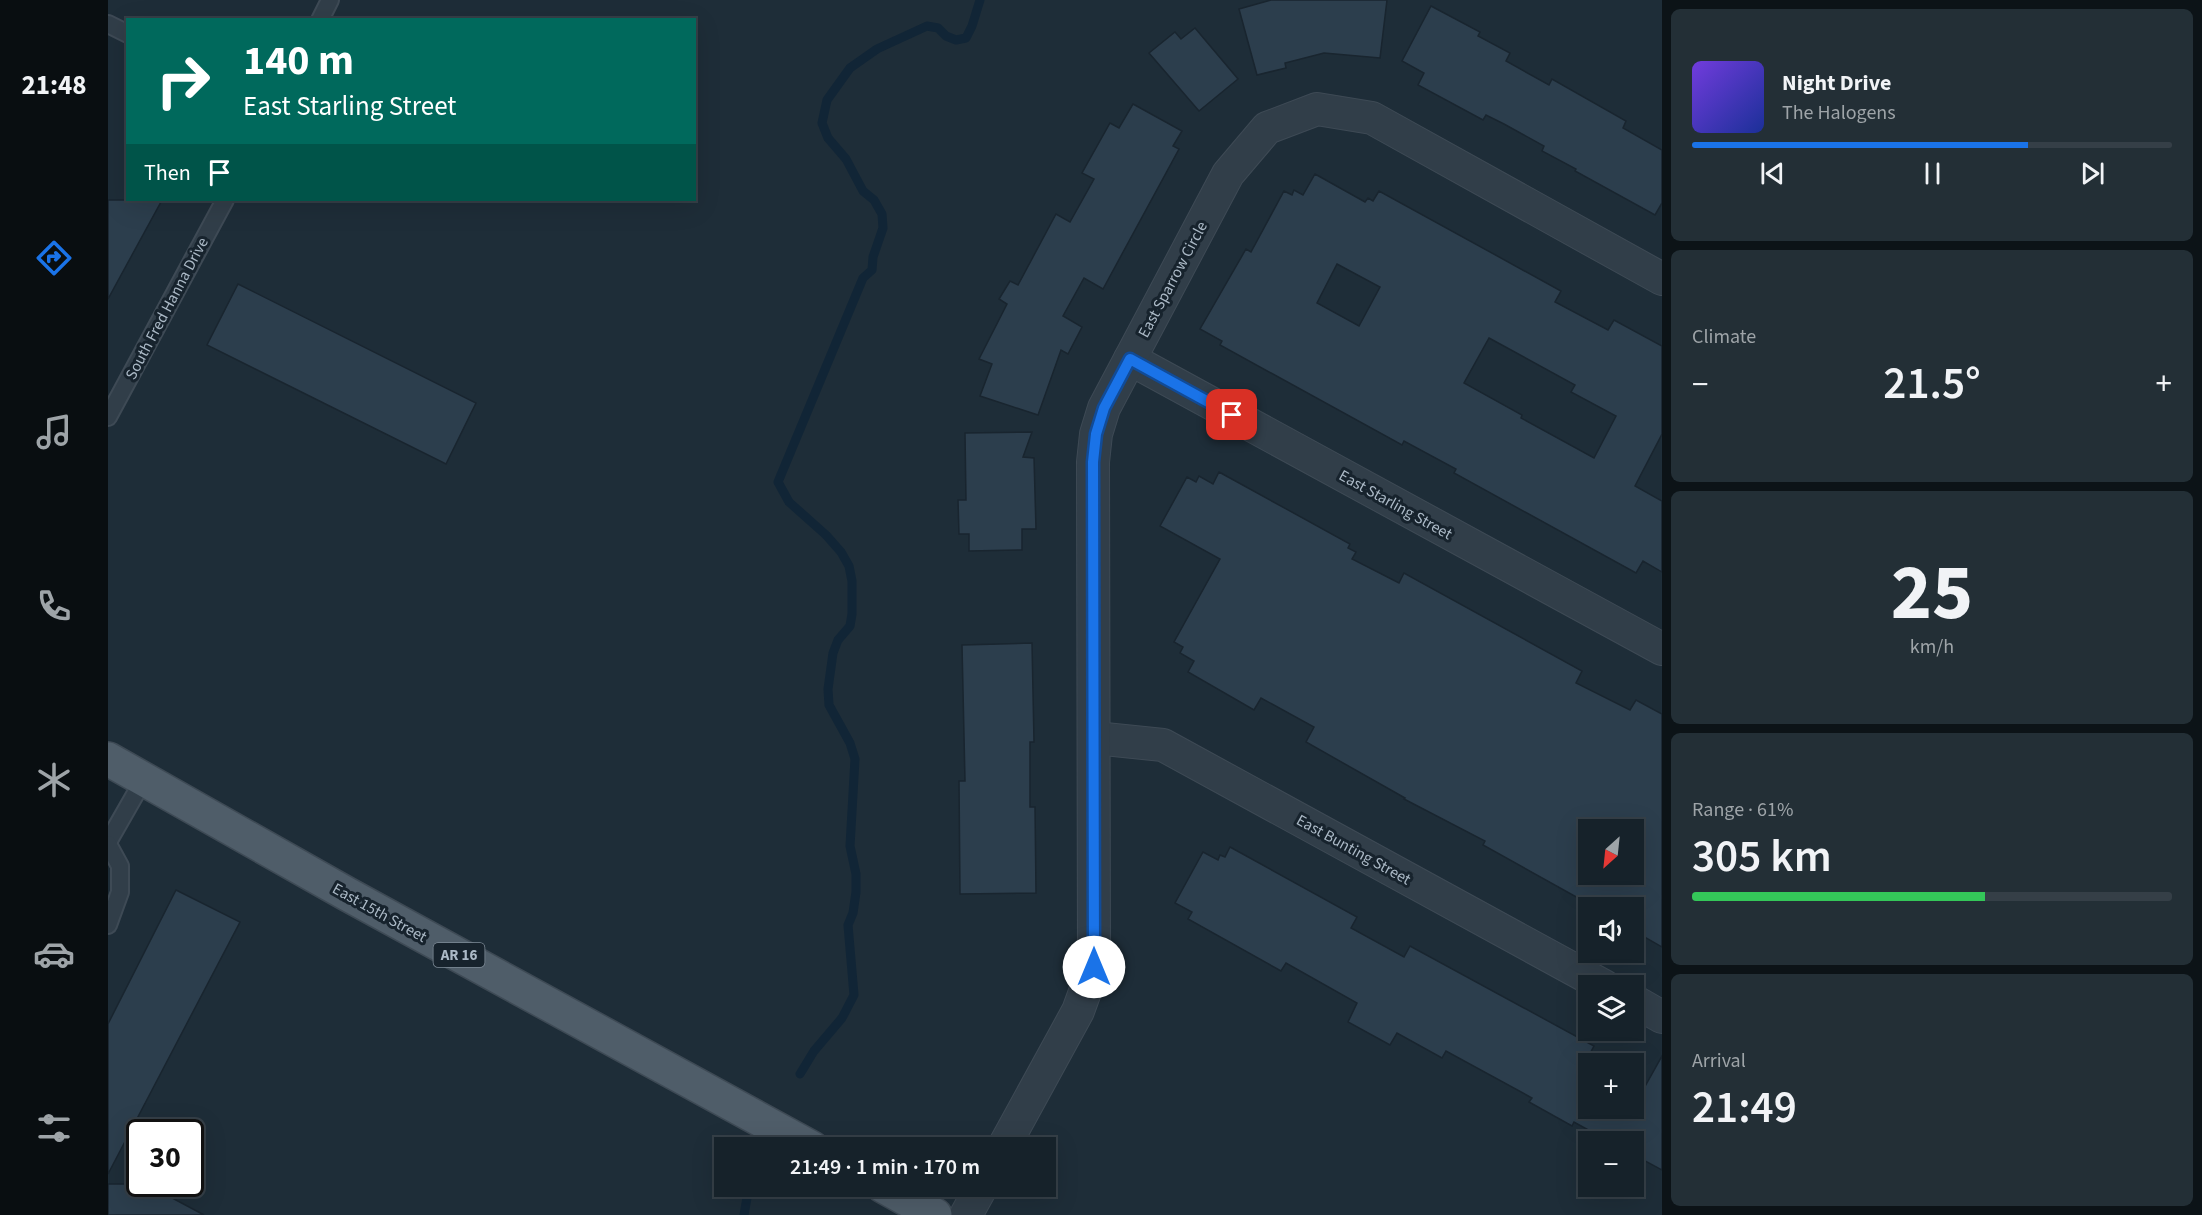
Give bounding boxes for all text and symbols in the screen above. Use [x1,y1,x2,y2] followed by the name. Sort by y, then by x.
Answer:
[243,31,354,91] text: 140 m
[144,42,222,120] icon: right
[21,66,87,105] text: 21:48
[1782,67,1891,99] text: Night Drive
[243,87,456,126] text: East Starling Street
[1782,99,1896,127] text: The Halogens
[203,156,236,189] icon: arrive
[144,157,191,189] text: Then
[1756,157,1789,190] icon: previous
[1916,157,1949,190] icon: pause
[2076,157,2109,190] icon: next
[1133,217,1213,341] street label: East Sparrow Circle
[120,233,214,383] street label: South Fred Hanna Drive
[33,237,75,279] icon: directions
[1692,323,1756,351] text: Climate
[1883,352,1981,416] text: 21.5°
[1692,361,1708,408] text: −
[2156,361,2172,408] text: +
[1206,389,1257,440] pin
[1215,398,1248,431] icon: arrive
[33,411,75,453] icon: music
[1335,465,1457,545] street label: East Starling Street
[1891,538,1973,649] text: 25
[33,585,75,627] icon: phone
[1910,633,1954,661] text: km/h
[33,759,75,801] icon: climate
[1692,796,1793,824] text: Range · 61%
[1292,809,1415,891] street label: East Bunting Street
[1578,819,1644,885] north arrow
[1578,819,1644,1197] map controls
[1692,825,1832,889] text: 305 km
[328,878,431,948] street label: East 15th Street
[1578,897,1644,963] button: sound
[33,933,75,975] icon: car
[1062,935,1126,999] position arrow
[434,943,484,967] road number: AR 16
[1578,975,1644,1041] button: layers
[1692,1047,1746,1075] text: Arrival
[1578,1053,1644,1119] button: +
[1692,1076,1797,1140] text: 21:49
[33,1107,75,1149] icon: filters
[126,1119,204,1197] speed limit sign: 30
[1578,1131,1644,1197] button: −
[790,1151,980,1183] text: 21:49 · 1 min · 170 m

